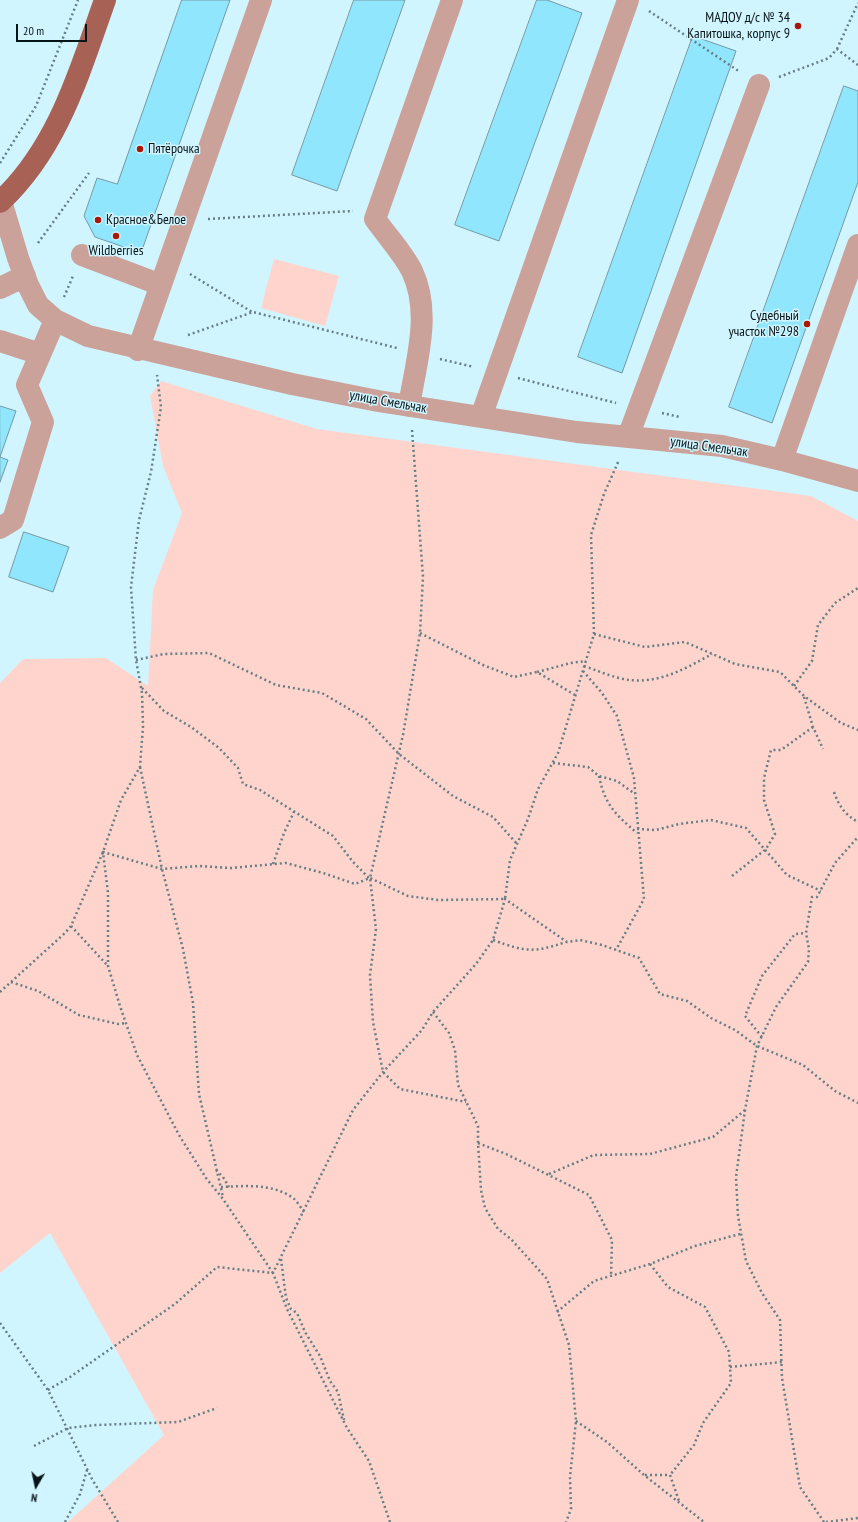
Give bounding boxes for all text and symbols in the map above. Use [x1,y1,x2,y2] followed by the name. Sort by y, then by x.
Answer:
[687,10,790,42] place label: МАДОУ д/с № 34 Капитошка, корпус 9
[18,16,89,42] scale bar
[793,21,803,31] marker: МАДОУ д/с № 34 Капитошка, корпус 9
[23,23,44,38] text: 20 m
[148,141,200,157] place label: Пятёрочка
[135,144,145,154] marker: Пятёрочка
[106,212,186,228] place label: Красное&Белое
[93,215,103,225] marker: Красное&Белое
[111,231,121,241] marker: Wildberries
[89,243,143,259] place label: Wildberries
[729,308,799,340] place label: Судебный участок №298
[802,319,812,329] marker: Судебный участок №298
[348,387,428,417] street label: улица Смельчак
[669,433,749,461] street label: улица Смельчак
[16,1466,56,1506] north arrow
[30,1490,38,1505] text: N

